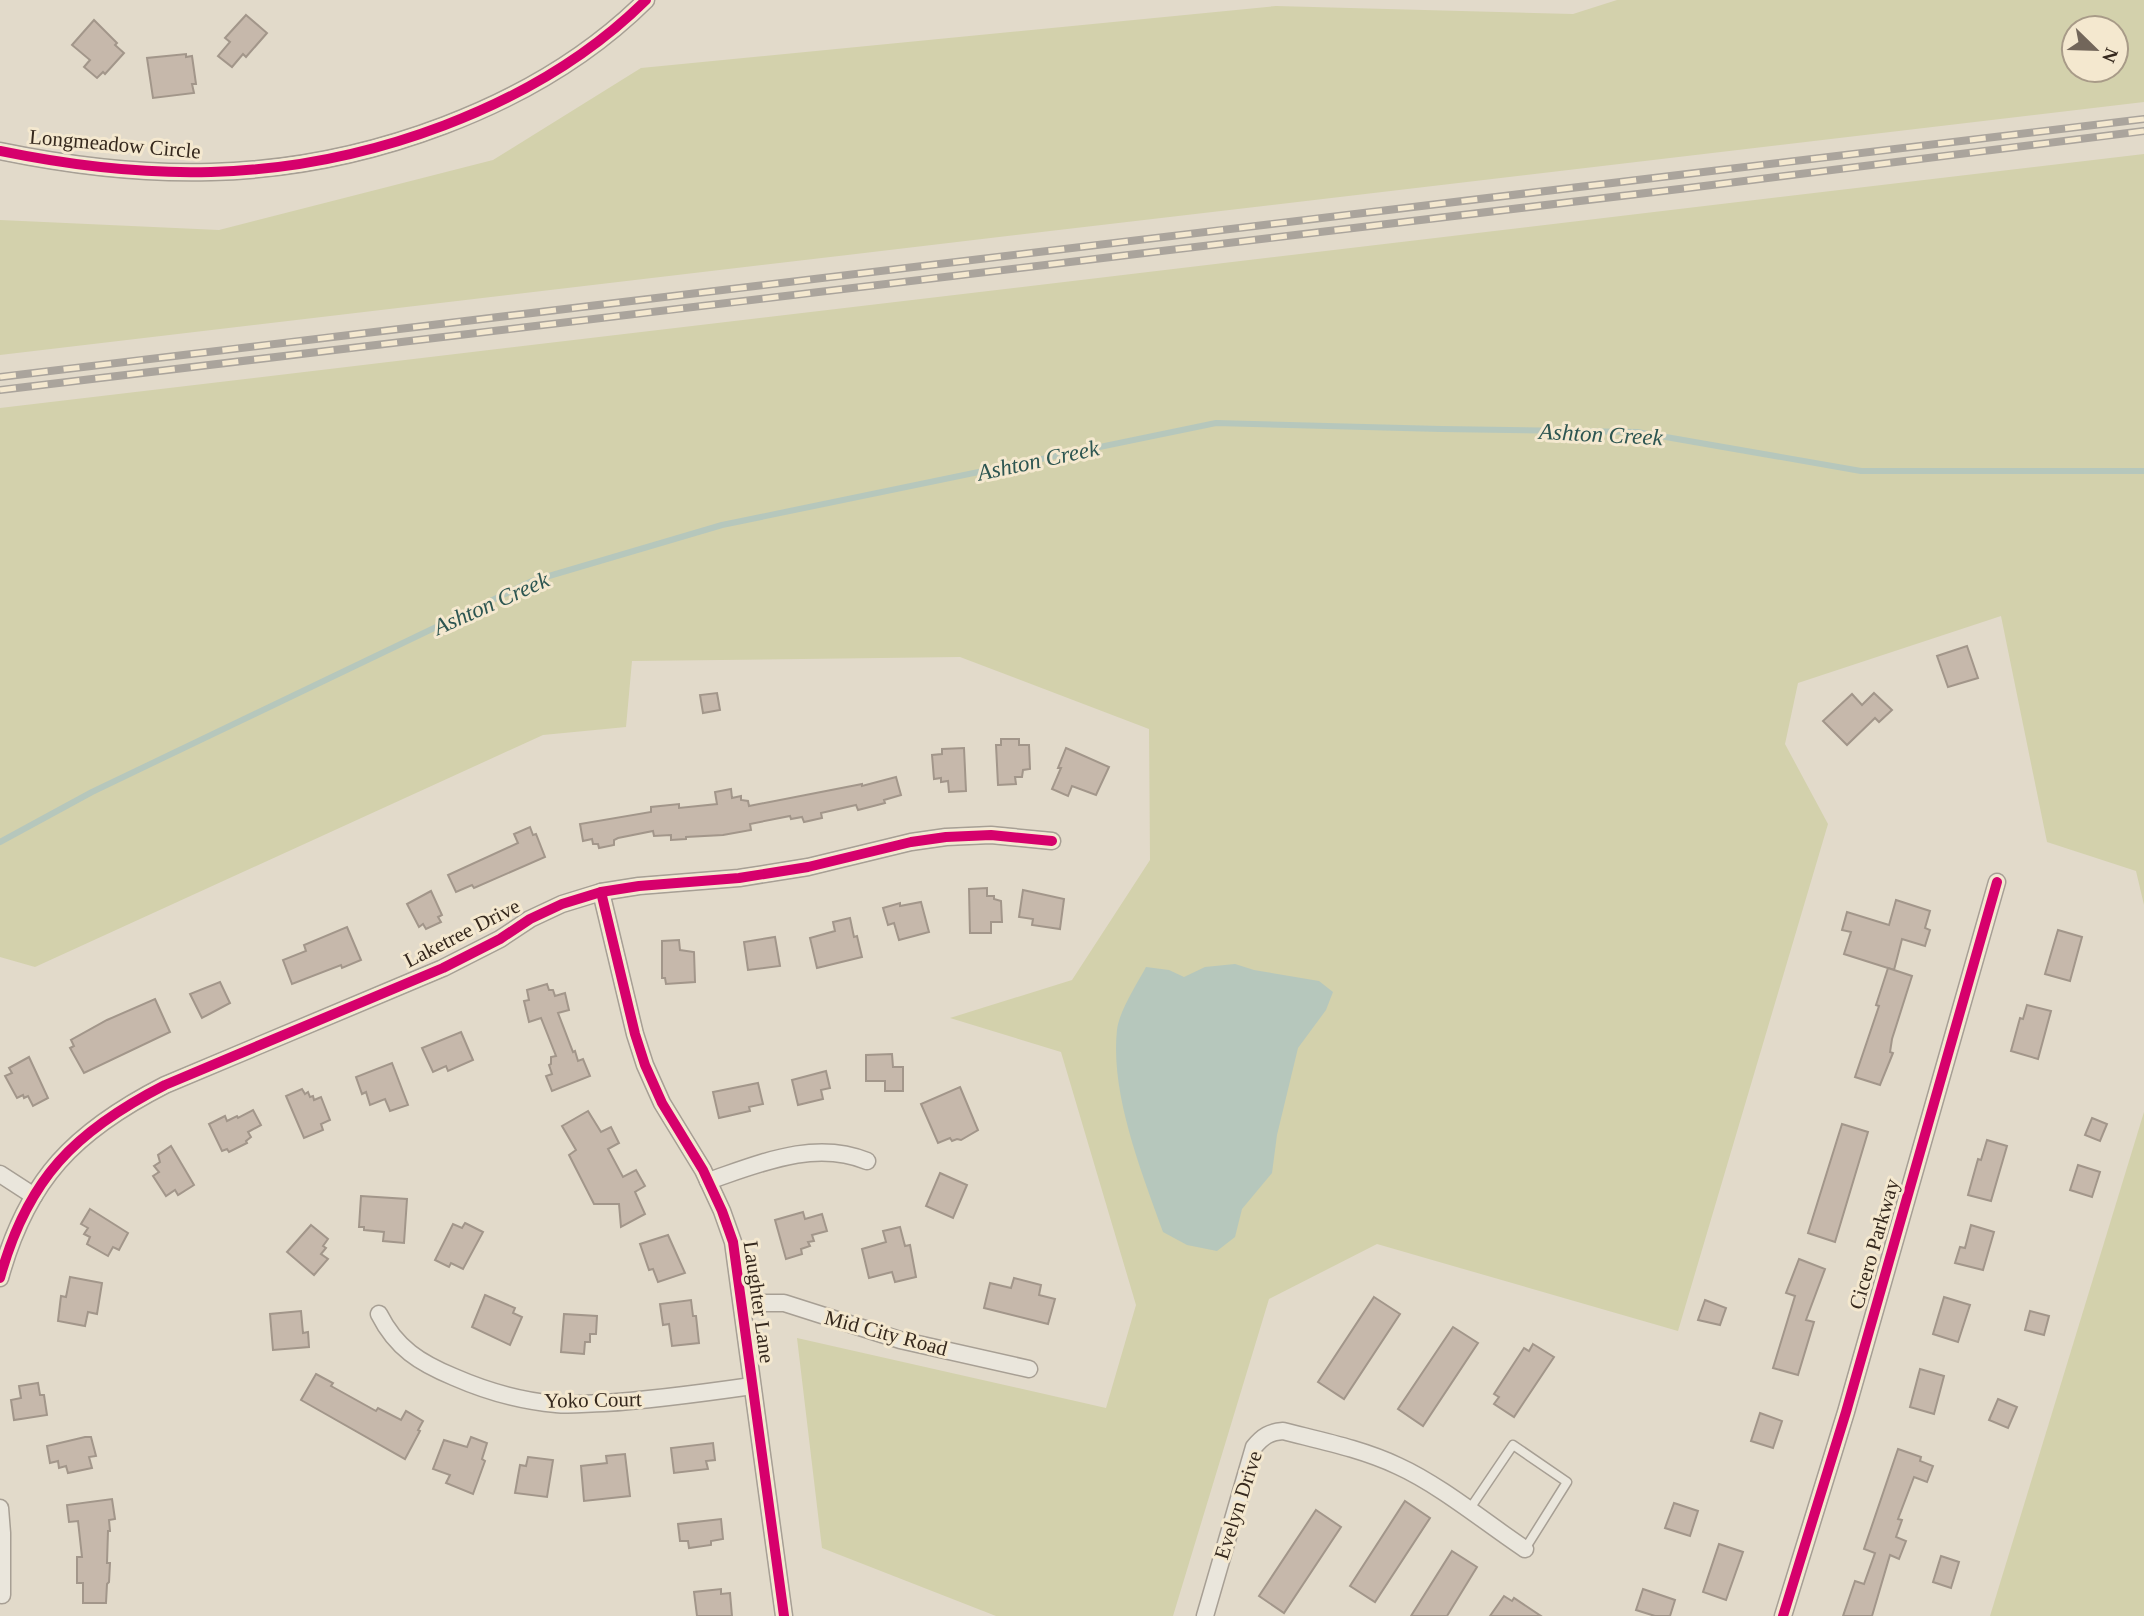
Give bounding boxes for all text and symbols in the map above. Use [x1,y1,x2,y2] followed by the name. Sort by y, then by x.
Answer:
[2060,14,2130,84] north arrow
[2098,45,2123,66] text: N
[28,125,202,163] street label: Longmeadow Circle
[1537,419,1664,450] water label: Ashton Creek
[973,435,1102,486] water label: Ashton Creek
[428,567,554,641] water label: Ashton Creek
[400,894,524,972] street label: Laketree Drive
[1844,1175,1904,1312] street label: Cicero Parkway
[739,1239,779,1365] street label: Laughter Lane
[822,1305,950,1361] street label: Mid City Road
[544,1387,642,1413] street label: Yoko Court
[1209,1448,1267,1562] street label: Evelyn Drive

